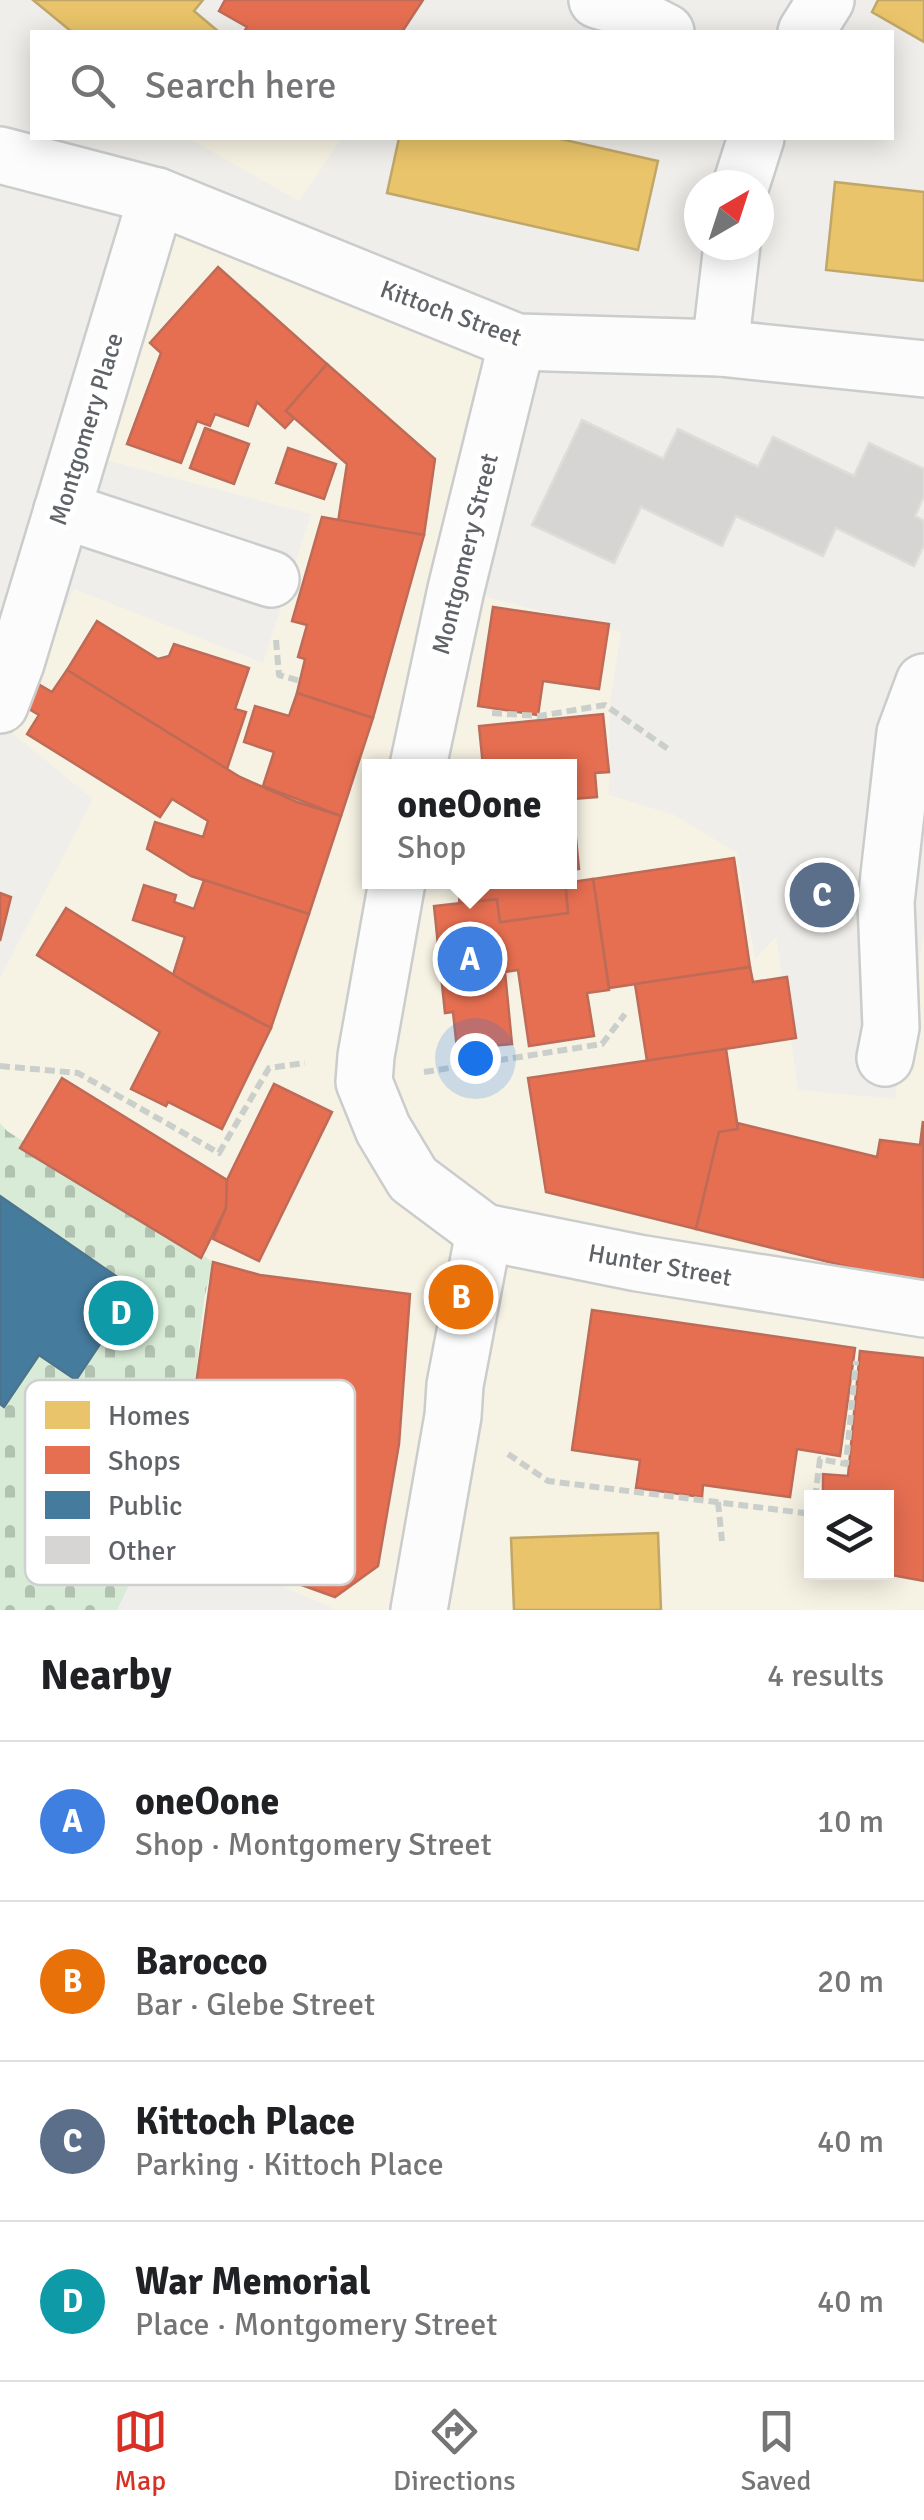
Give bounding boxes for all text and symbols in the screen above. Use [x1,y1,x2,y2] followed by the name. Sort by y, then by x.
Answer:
[30,30,894,140] search box
[65,58,120,113] icon: search
[145,62,337,109] text: Search here
[684,170,774,260] north arrow
[376,273,526,353] street label: Kittoch Street
[42,329,130,529] street label: Montgomery Place
[425,450,505,658] street label: Montgomery Street
[362,759,577,889] popup
[397,781,542,828] text: oneOone
[397,828,466,867] text: Shop
[790,858,854,932] pin: C
[438,922,502,996] pin: A
[450,1033,501,1084] your location
[586,1237,734,1293] street label: Hunter Street
[428,1260,494,1334] pin: B
[88,1276,154,1350] pin: D
[25,1380,355,1585] legend
[108,1399,190,1433] text: Homes
[108,1444,180,1478] text: Shops
[108,1489,182,1523] text: Public
[804,1490,894,1580] map controls
[804,1490,894,1580] button: layers
[108,1534,176,1568] text: Other
[40,1650,172,1701] text: Nearby
[767,1656,884,1695] text: 4 results
[135,1778,279,1825] text: oneOone
[62,1802,83,1841] text: A
[817,1802,884,1841] text: 10 m
[135,1825,492,1864] text: Shop · Montgomery Street
[135,1938,268,1985] text: Barocco
[63,1962,82,2001] text: B
[817,1962,884,2001] text: 20 m
[135,1985,375,2024] text: Bar · Glebe Street
[135,2098,355,2145] text: Kittoch Place
[63,2122,82,2161] text: C
[817,2122,884,2161] text: 40 m
[135,2145,444,2184] text: Parking · Kittoch Place
[135,2258,371,2305] text: War Memorial
[62,2282,83,2321] text: D
[817,2282,884,2321] text: 40 m
[135,2305,497,2344] text: Place · Montgomery Street
[113,2404,168,2498] tab: Map
[393,2404,515,2498] tab: Directions
[741,2404,811,2498] tab: Saved

